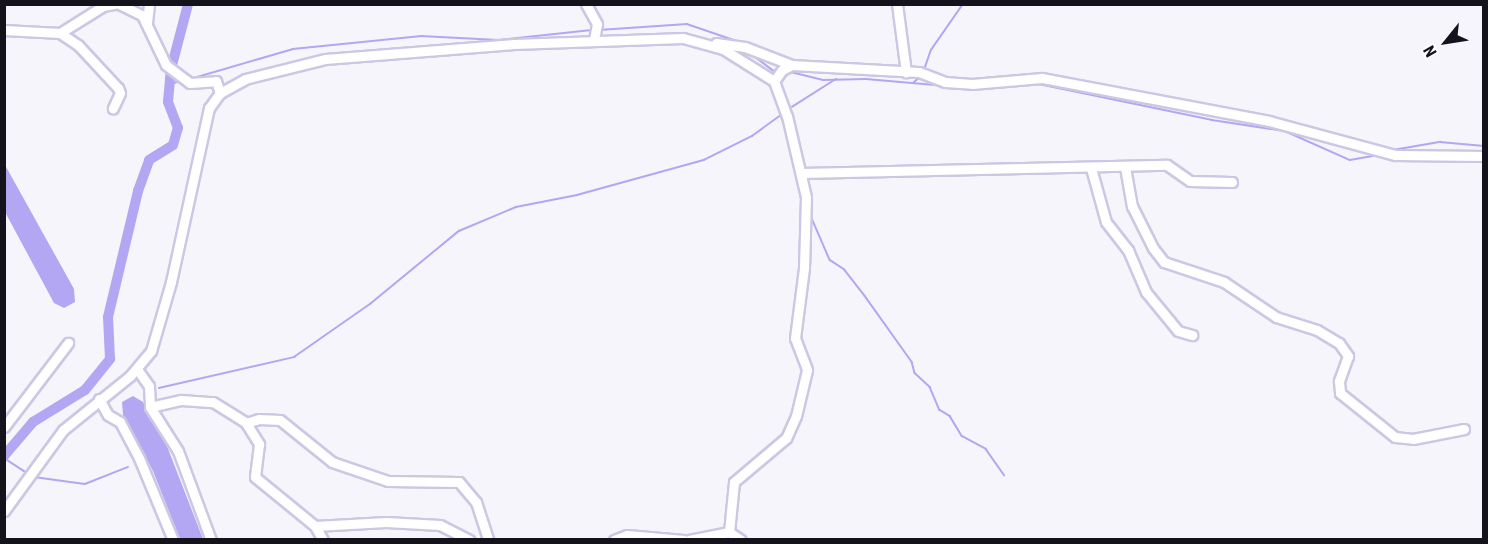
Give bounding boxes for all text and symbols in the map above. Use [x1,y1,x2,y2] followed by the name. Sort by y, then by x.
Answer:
[1416,12,1476,72] north arrow
[1419,42,1441,60] text: N

